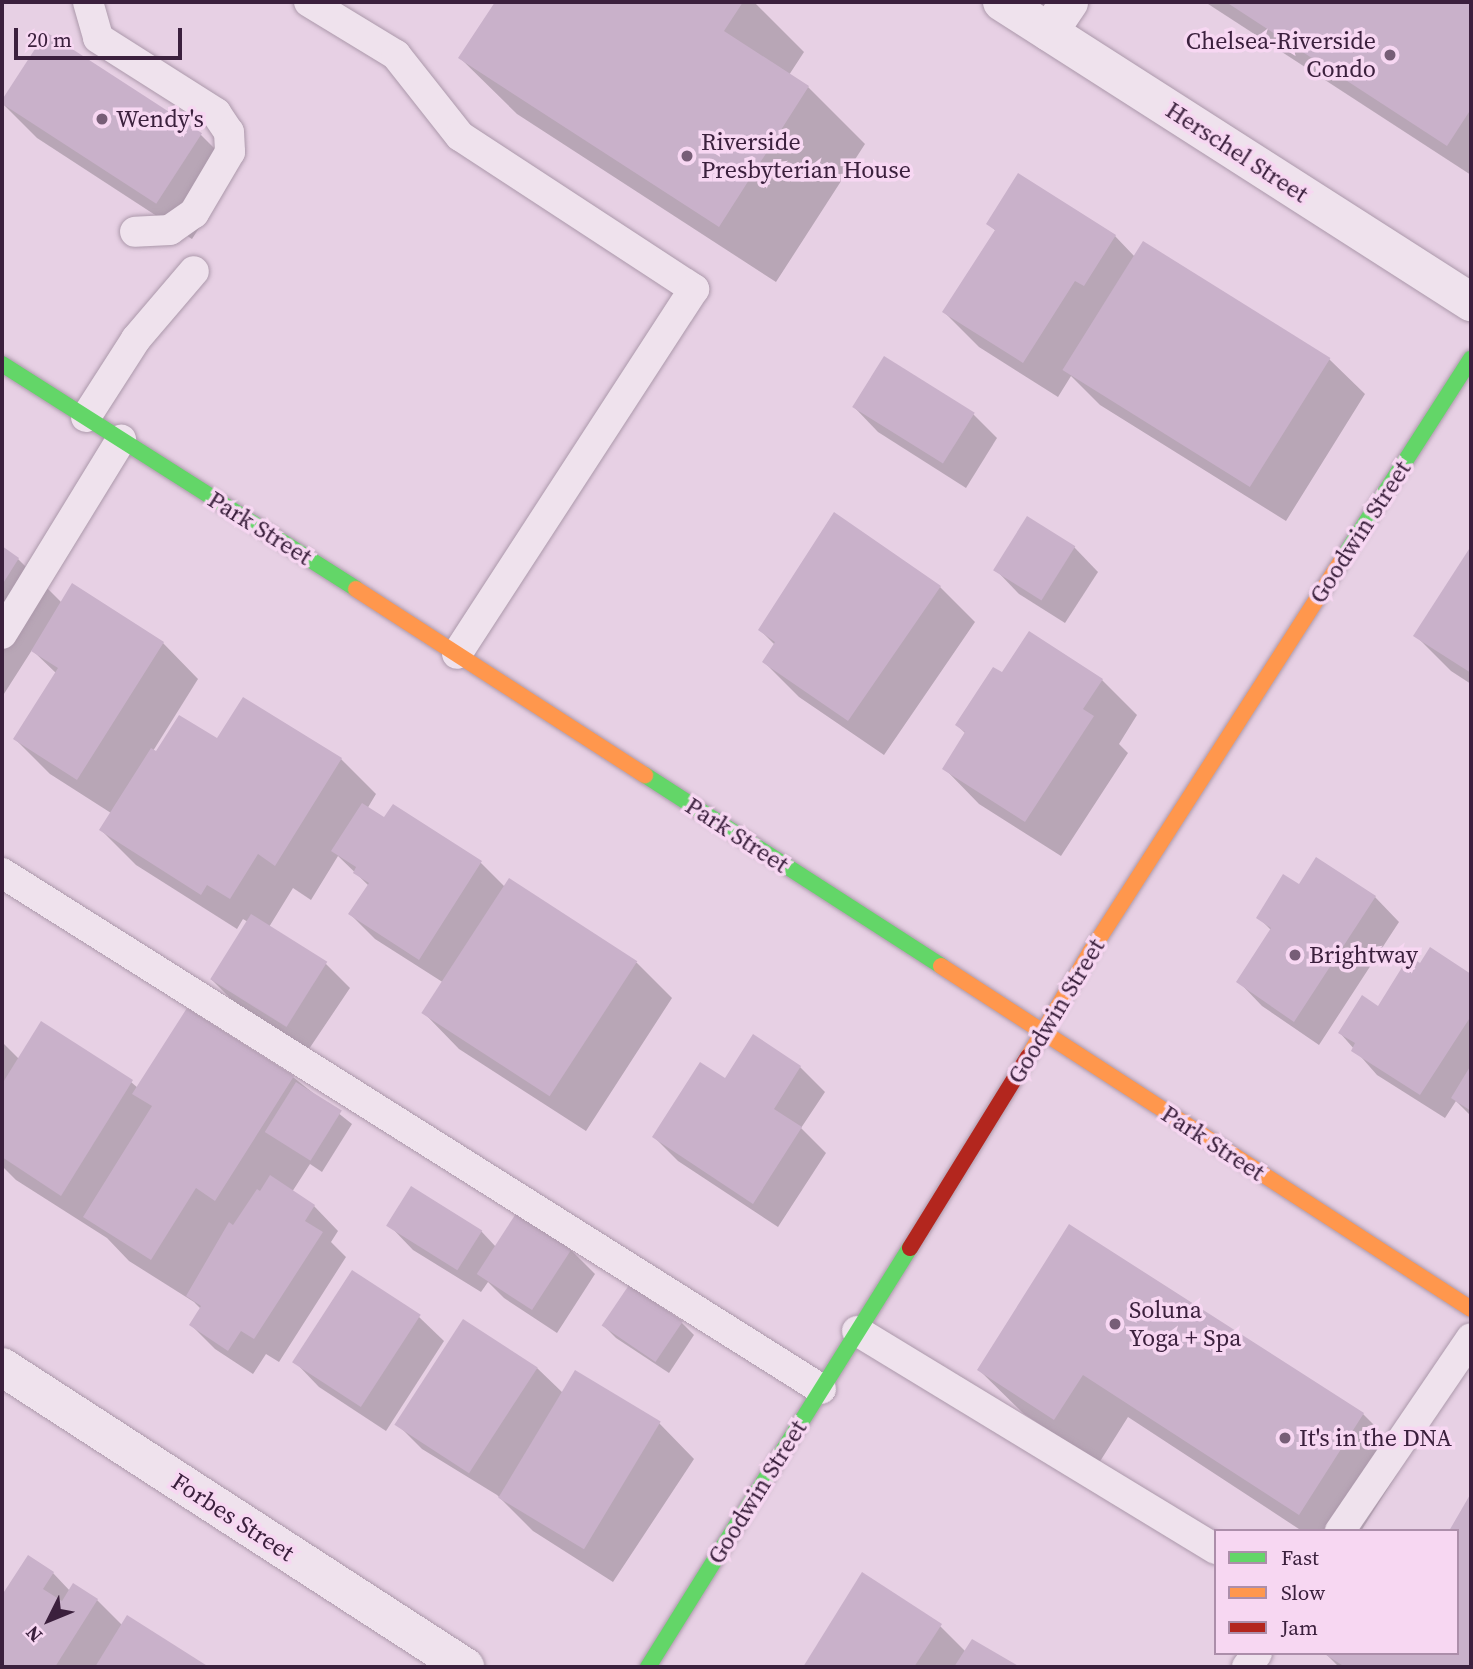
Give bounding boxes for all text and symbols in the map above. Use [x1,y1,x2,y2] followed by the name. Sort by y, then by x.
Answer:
[18,14,186,58] scale bar
[27,25,72,54] text: 20 m
[1186,27,1376,83] place label: Chelsea-Riverside Condo
[1382,47,1398,63] marker: Chelsea-Riverside Condo
[1161,95,1313,209] street label: Herschel Street
[116,105,204,133] place label: Wendy's
[94,111,110,127] marker: Wendy's
[701,128,911,184] place label: Riverside Presbyterian House
[679,148,695,164] marker: Riverside Presbyterian House
[1303,455,1417,609] street label: Goodwin Street
[203,485,317,571] street label: Park Street
[680,791,794,879] street label: Park Street
[1001,933,1111,1089] street label: Goodwin Street
[1309,941,1418,969] place label: Brightway
[1287,947,1303,963] marker: Brightway
[1156,1099,1270,1187] street label: Park Street
[1129,1296,1242,1352] place label: Soluna Yoga + Spa
[1107,1316,1123,1332] marker: Soluna Yoga + Spa
[701,1415,813,1569] street label: Goodwin Street
[1299,1424,1452,1452] place label: It's in the DNA
[1277,1430,1293,1446] marker: It's in the DNA
[166,1467,300,1567] street label: Forbes Street
[1214,1529,1459,1655] legend
[1281,1543,1319,1572] text: Fast
[1281,1578,1325,1607] text: Slow
[14,1585,84,1655] north arrow
[1281,1613,1318,1642] text: Jam
[19,1620,48,1648] text: N

